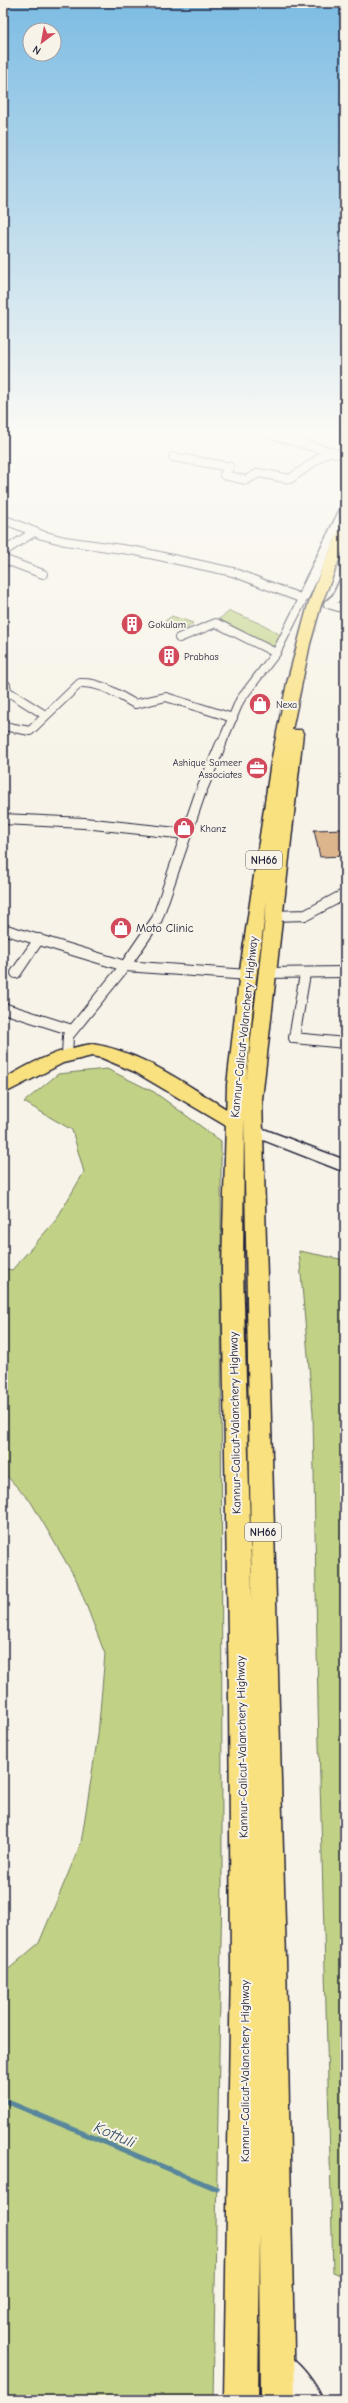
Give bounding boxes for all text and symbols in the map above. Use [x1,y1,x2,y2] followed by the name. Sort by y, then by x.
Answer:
[22,22,62,62] north arrow
[30,43,43,57] text: N
[119,611,145,637] building icon: Gokulam
[148,619,186,631] place label: Gokulam
[156,643,182,669] building icon: Prabhas
[184,651,219,663] place label: Prabhas
[247,691,273,717] shop icon: Nexa
[276,699,297,711] place label: Nexa
[244,755,270,781] office icon: Ashique Sameer Associates
[173,757,242,781] place label: Ashique Sameer Associates
[171,815,197,841] shop icon: Khanz
[200,823,227,835] place label: Khanz
[246,851,282,869] road number: NH66
[108,915,134,941] shop icon: Moto Clinic
[136,921,194,935] place label: Moto Clinic
[228,935,261,1118] street label: Kannur-Calicut-Valanchery Highway
[226,1331,244,1514] street label: Kannur-Calicut-Valanchery Highway
[245,1523,281,1541] road number: NH66
[233,1655,251,1838] street label: Kannur-Calicut-Valanchery Highway
[238,1979,252,2162] street label: Kannur-Calicut-Valanchery Highway
[91,2118,138,2152] water label: Kottuli

